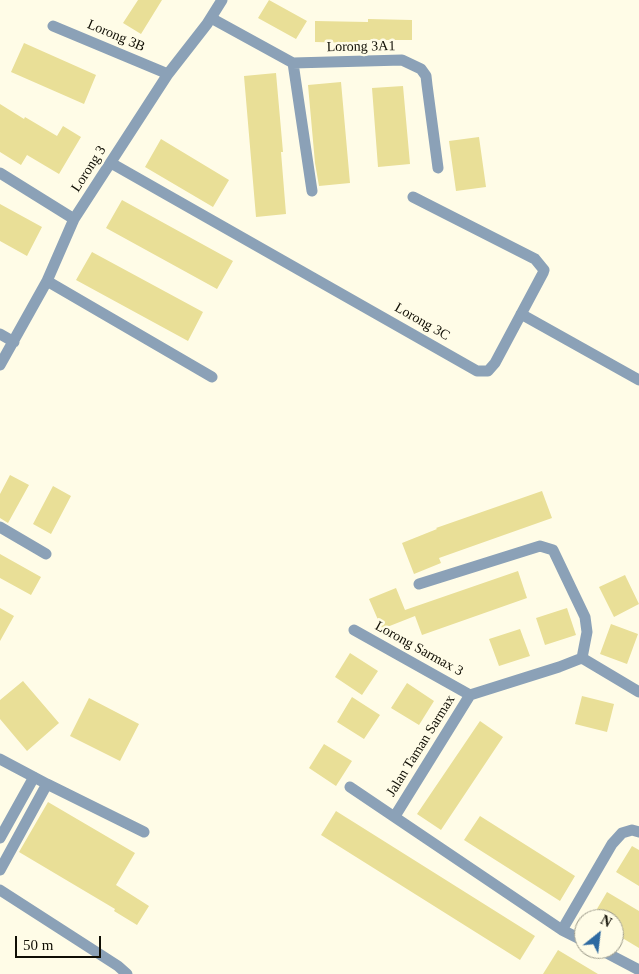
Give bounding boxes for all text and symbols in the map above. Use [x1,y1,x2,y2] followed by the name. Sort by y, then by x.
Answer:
[85,16,147,56] street label: Lorong 3B
[326,38,396,56] street label: Lorong 3A1
[68,143,110,195] street label: Lorong 3
[391,299,453,345] street label: Lorong 3C
[372,618,466,680] street label: Lorong Sarmax 3
[383,692,459,800] street label: Jalan Taman Sarmax
[574,909,624,959] north arrow
[598,912,614,930] text: N
[18,926,104,958] scale bar
[23,937,53,953] text: 50 m

